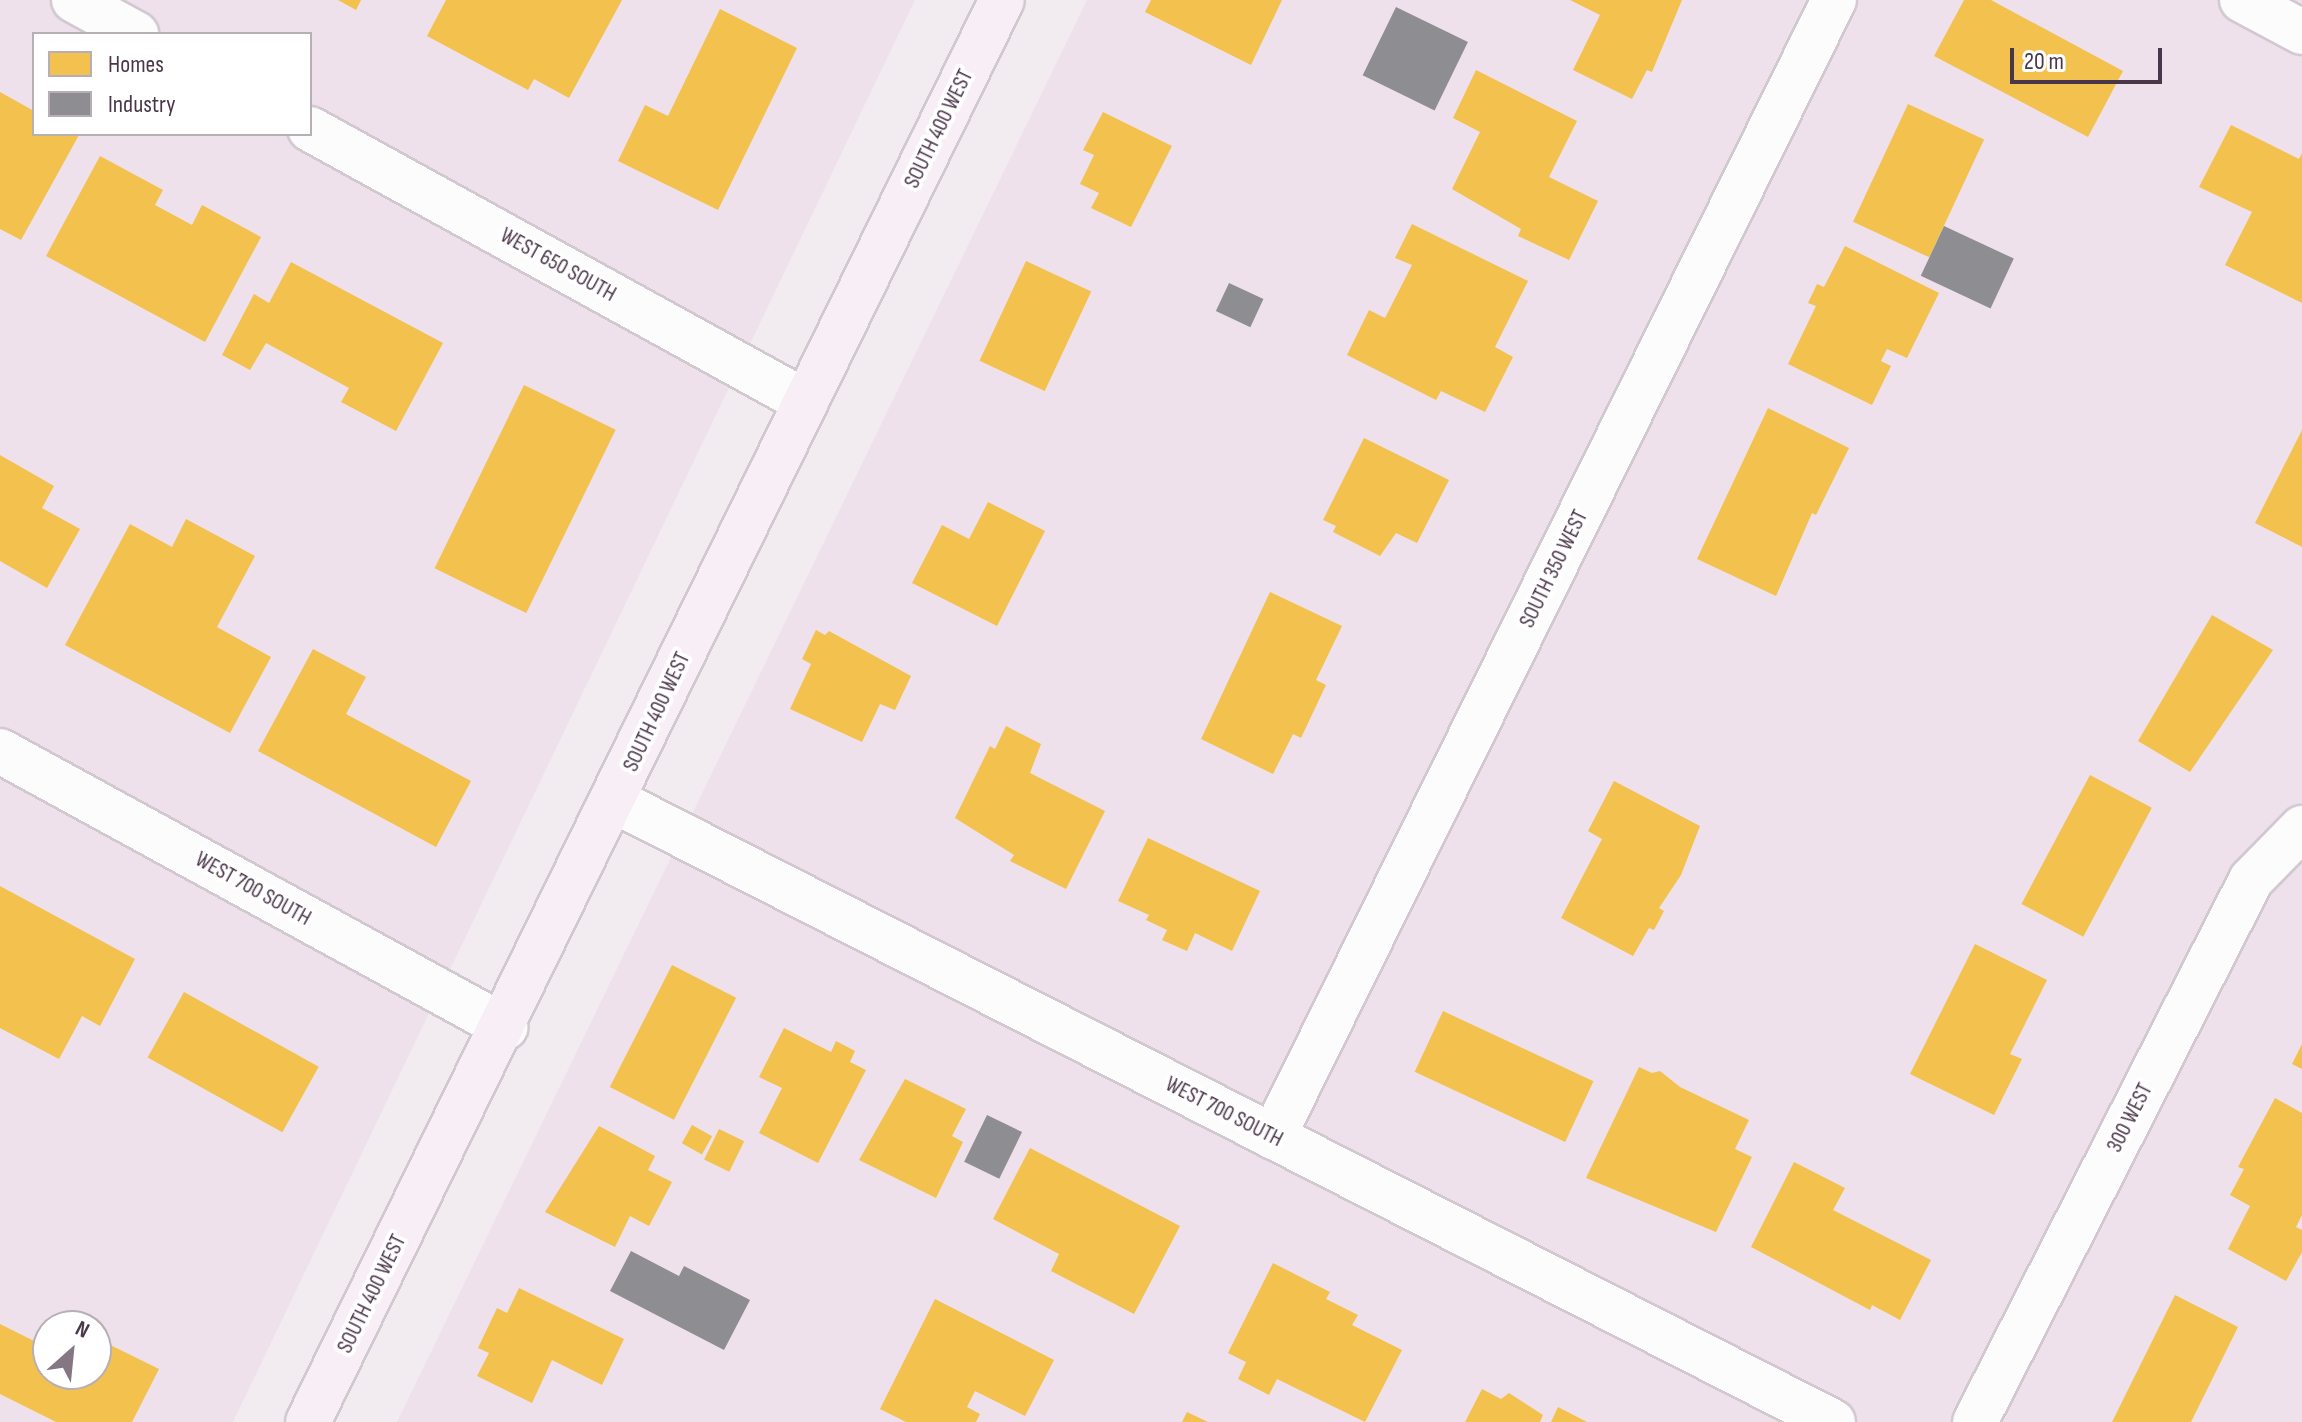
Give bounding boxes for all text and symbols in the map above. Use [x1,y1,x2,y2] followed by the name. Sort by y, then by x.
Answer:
[32,32,312,136] legend
[2014,32,2166,82] scale bar
[2024,47,2064,76] text: 20 m
[108,50,164,79] text: Homes
[899,65,979,193] street label: SOUTH 400 WEST
[108,90,175,119] text: Industry
[496,222,620,308] street label: WEST 650 SOUTH
[1514,506,1594,632] street label: SOUTH 350 WEST
[618,648,696,776] street label: SOUTH 400 WEST
[191,846,315,932] street label: WEST 700 SOUTH
[1161,1071,1287,1153] street label: WEST 700 SOUTH
[2101,1079,2159,1157] street label: 300 WEST
[332,1230,412,1358] street label: SOUTH 400 WEST
[32,1310,112,1390] north arrow
[71,1315,94,1345] text: N

